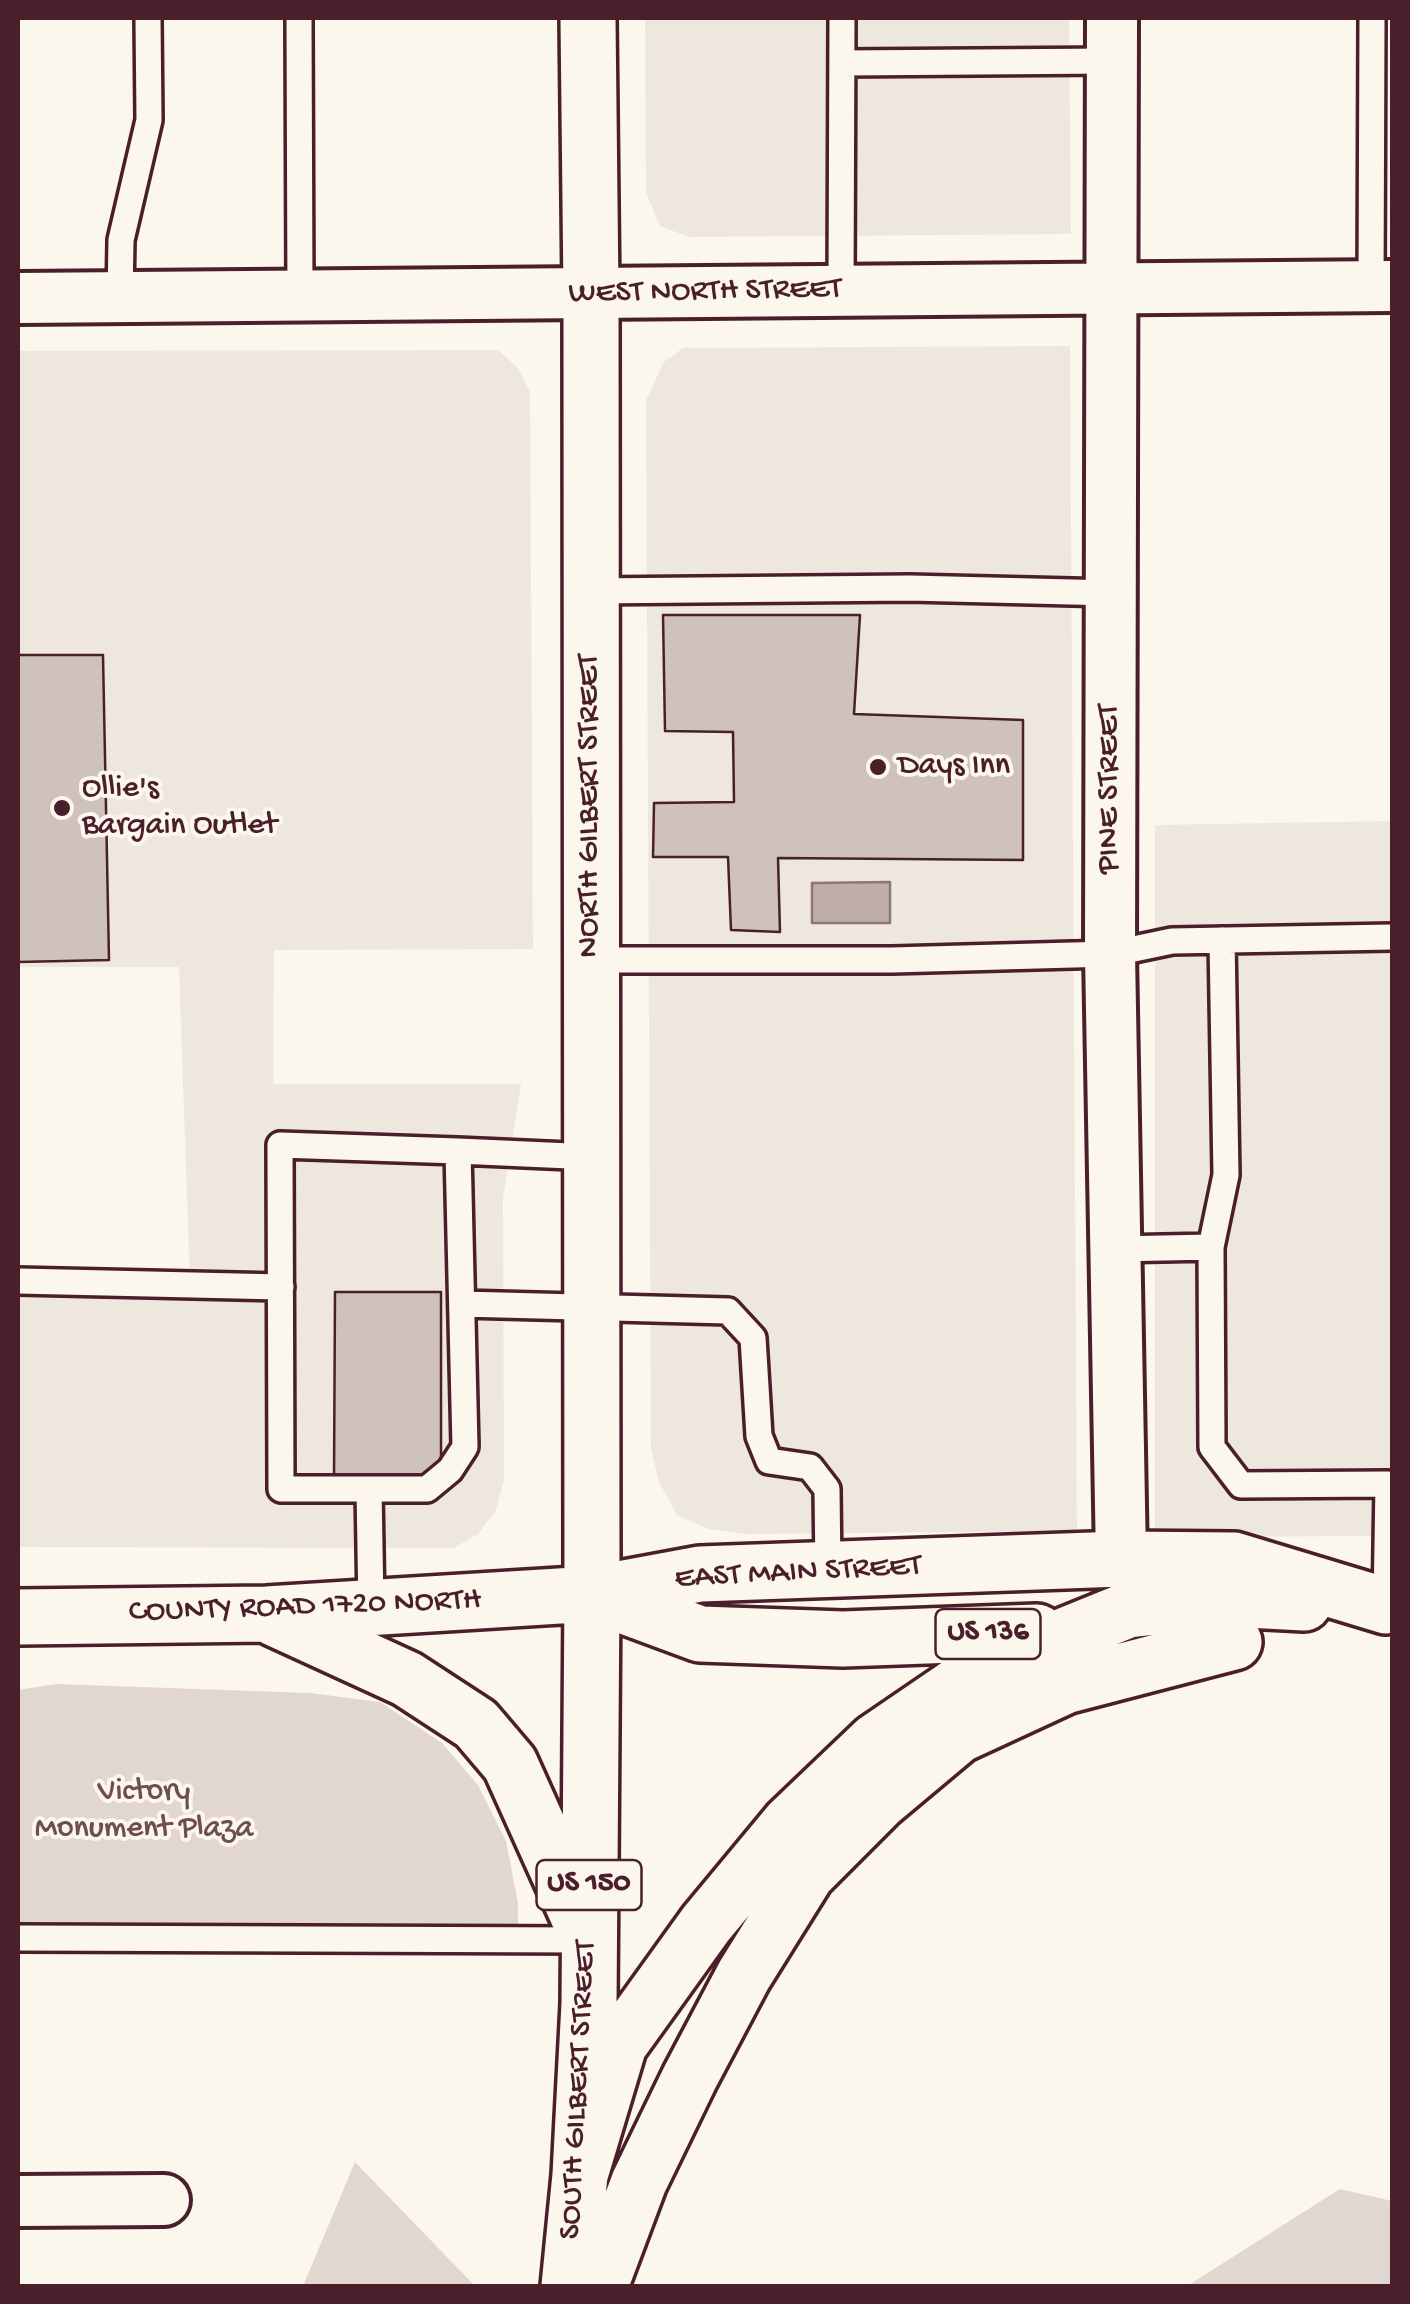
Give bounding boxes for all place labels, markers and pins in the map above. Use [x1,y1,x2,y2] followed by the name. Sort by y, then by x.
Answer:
[898,748,1010,786] place label: Days Inn
[867,756,889,778] marker: Days Inn
[82,771,277,846] place label: Ollie's Bargain Outlet
[51,797,73,819] marker: Ollie's Bargain Outlet

